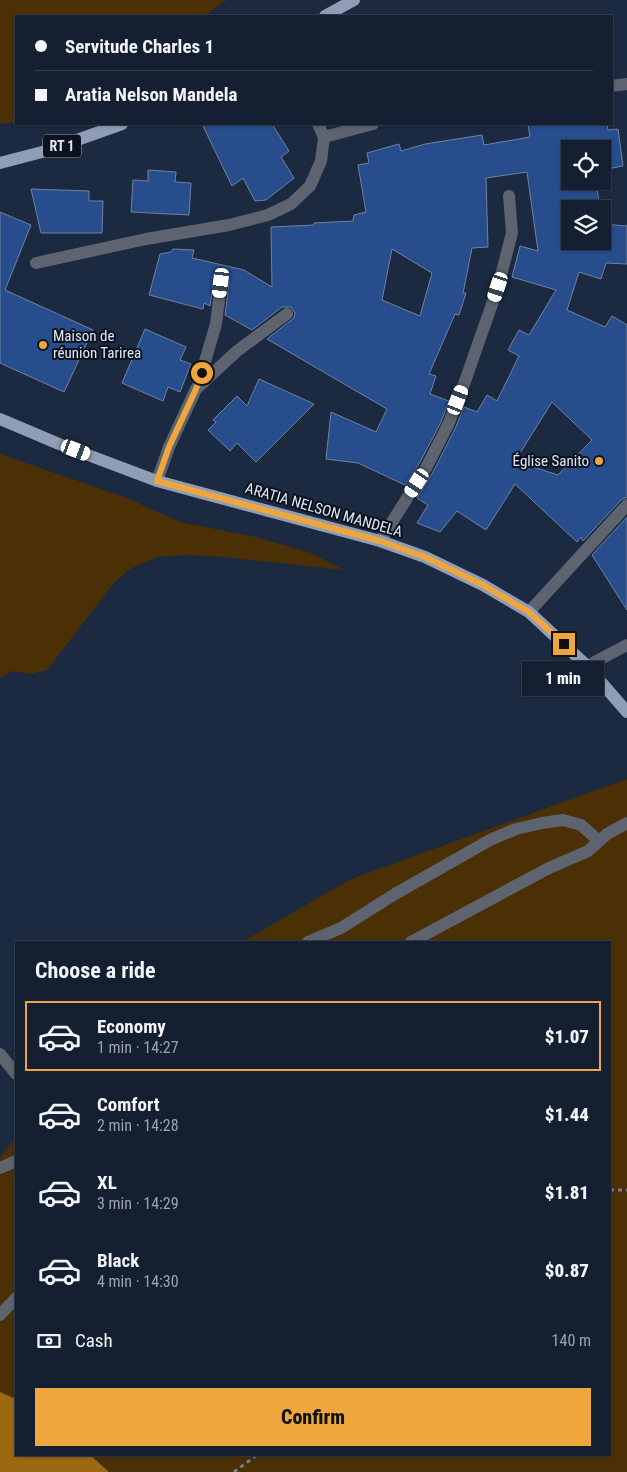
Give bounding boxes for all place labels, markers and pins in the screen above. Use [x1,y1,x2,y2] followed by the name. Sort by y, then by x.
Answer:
[53,327,141,362] place label: Maison de réunion Tarirea
[37,339,49,351] marker: Maison de réunion Tarirea
[513,452,589,470] place label: Église Sanito
[593,455,605,467] marker: Église Sanito

